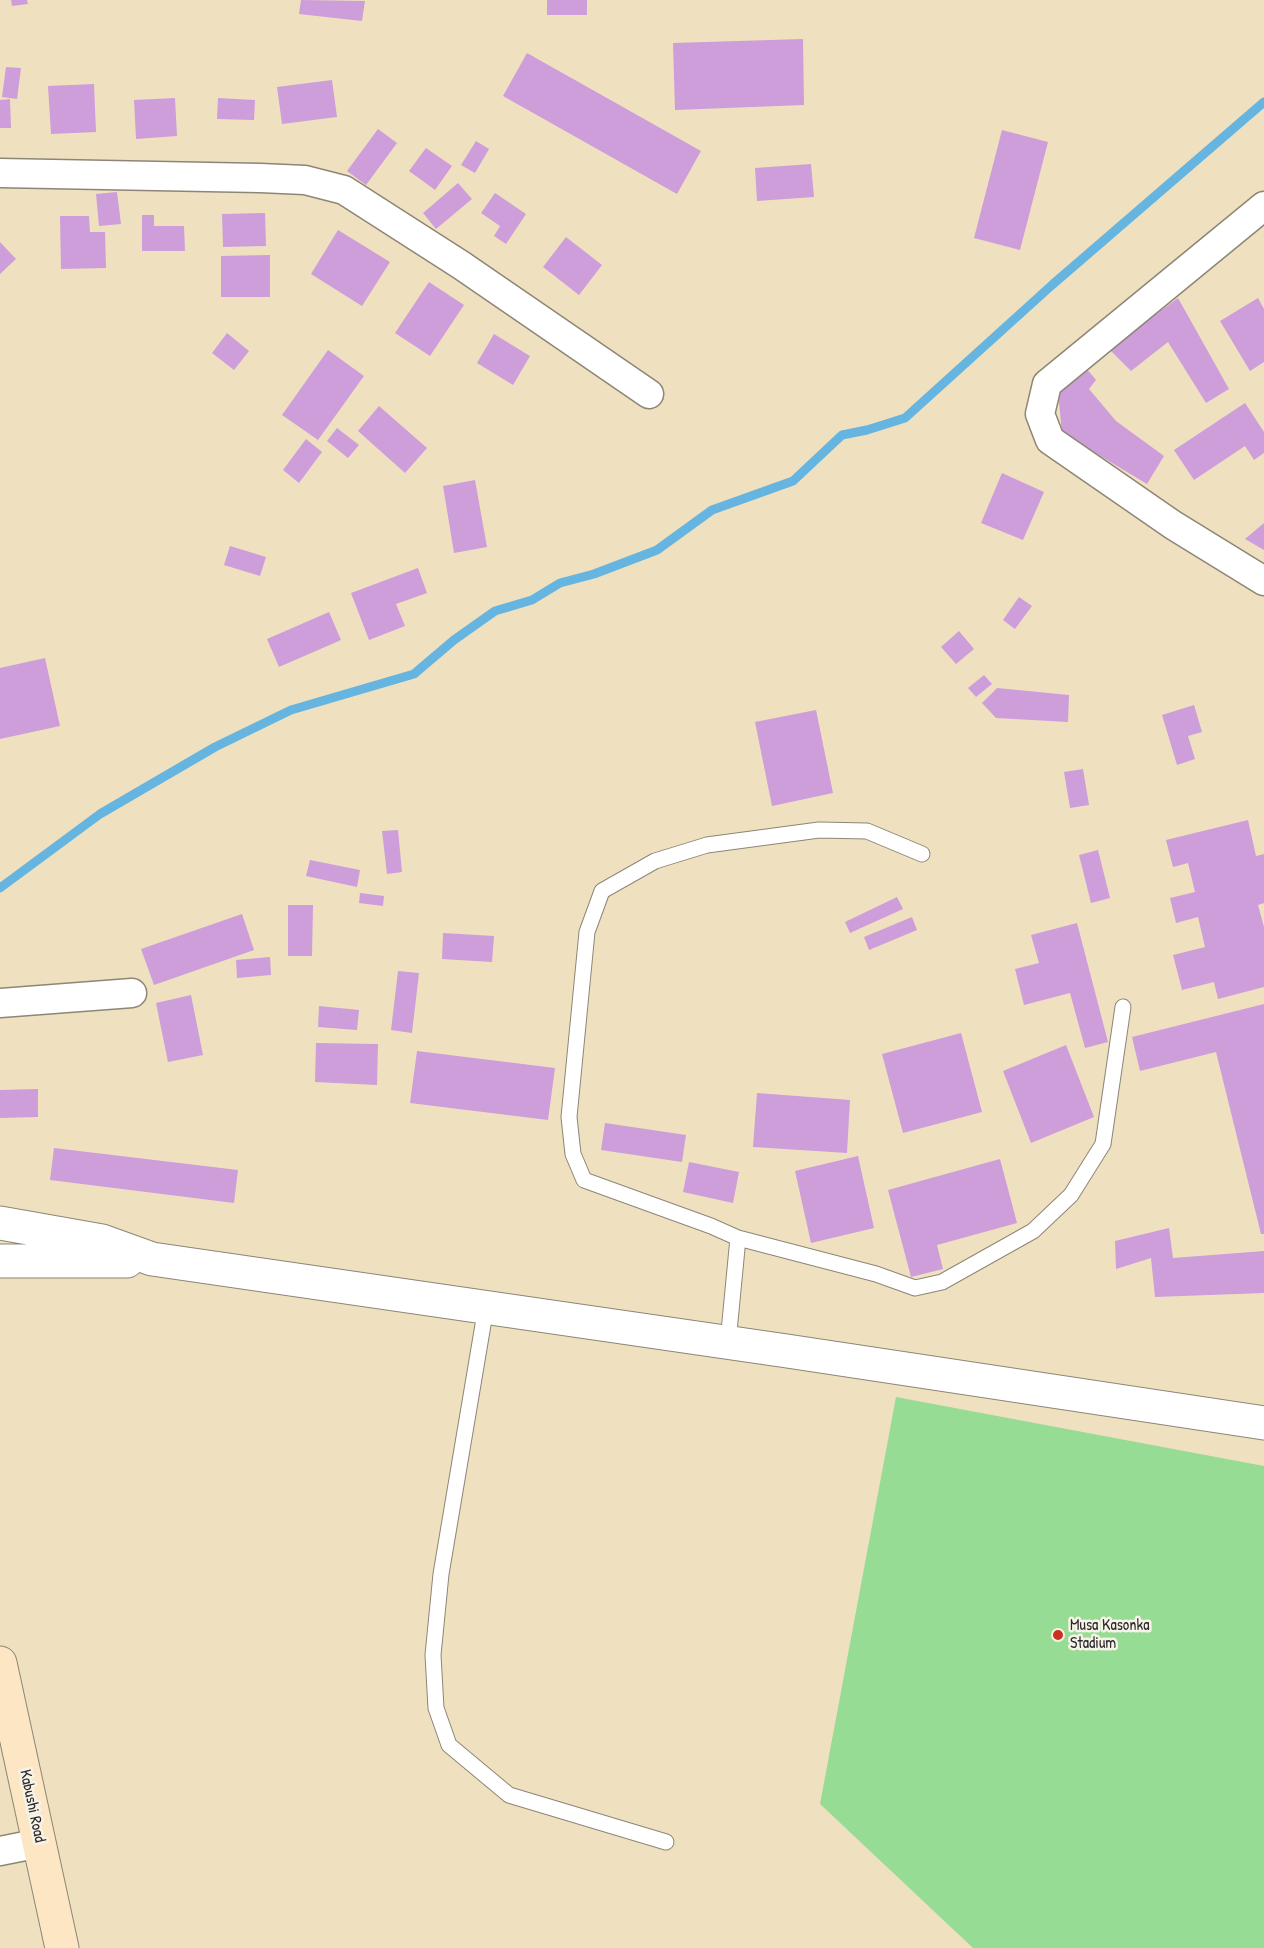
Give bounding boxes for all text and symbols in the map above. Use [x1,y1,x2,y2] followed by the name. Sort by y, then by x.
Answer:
[1070,1616,1149,1654] place label: Musa Kasonka Stadium
[1051,1628,1065,1642] marker: Musa Kasonka Stadium
[15,1768,49,1844] street label: Kabushi Road

